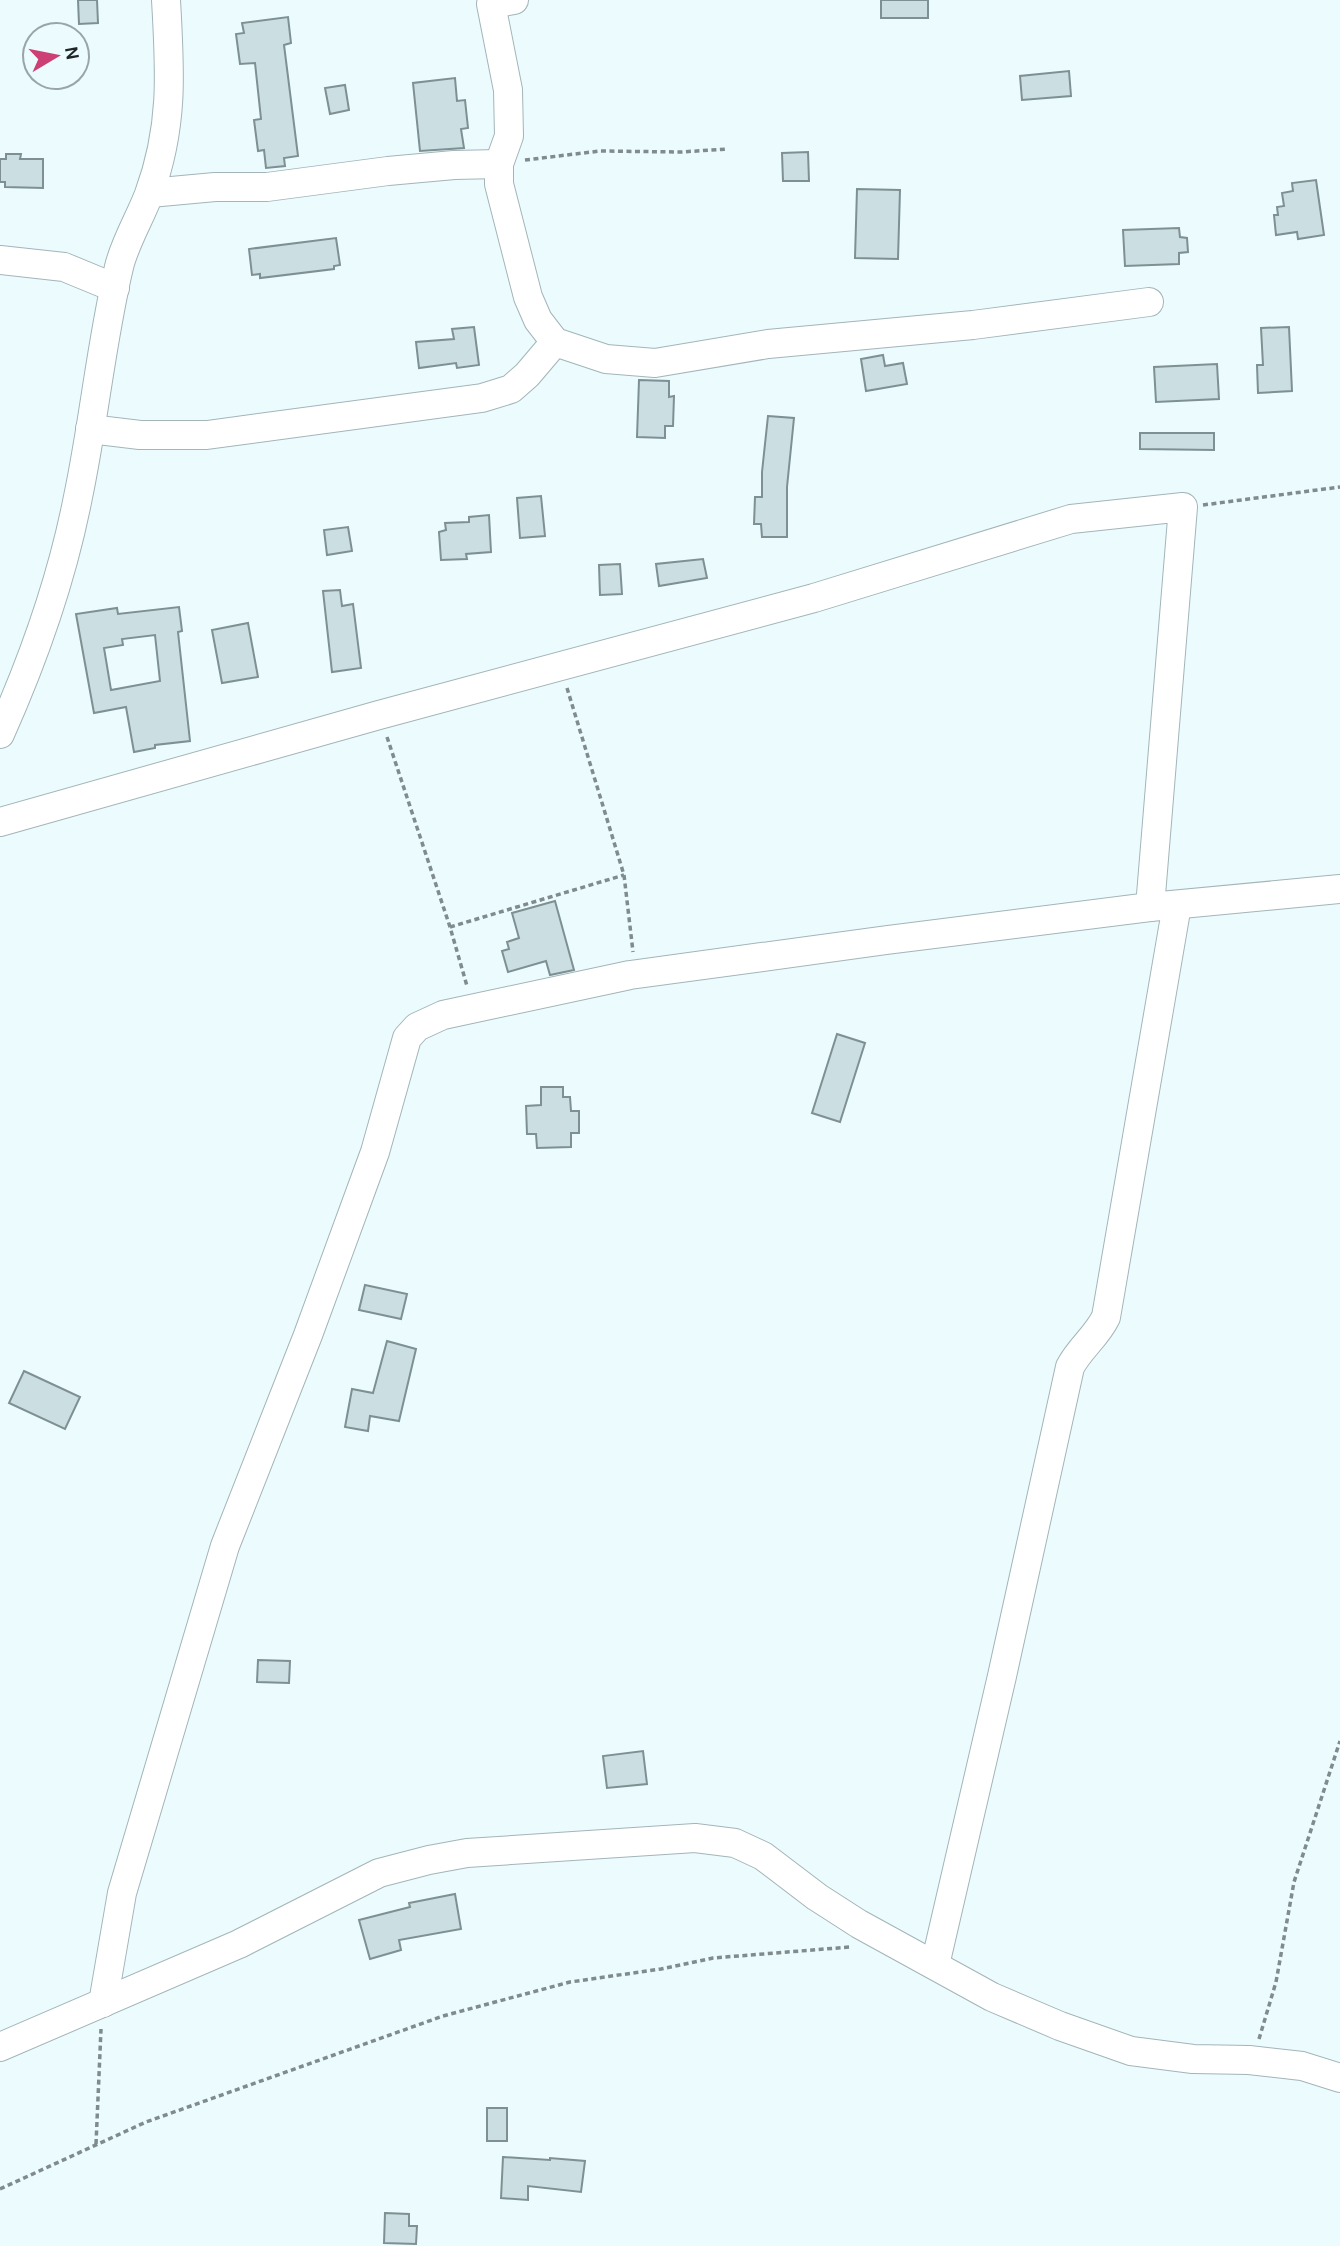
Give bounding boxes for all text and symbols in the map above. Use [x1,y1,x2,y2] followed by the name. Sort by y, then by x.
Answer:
[21,21,91,91] north arrow
[60,45,84,62] text: N

